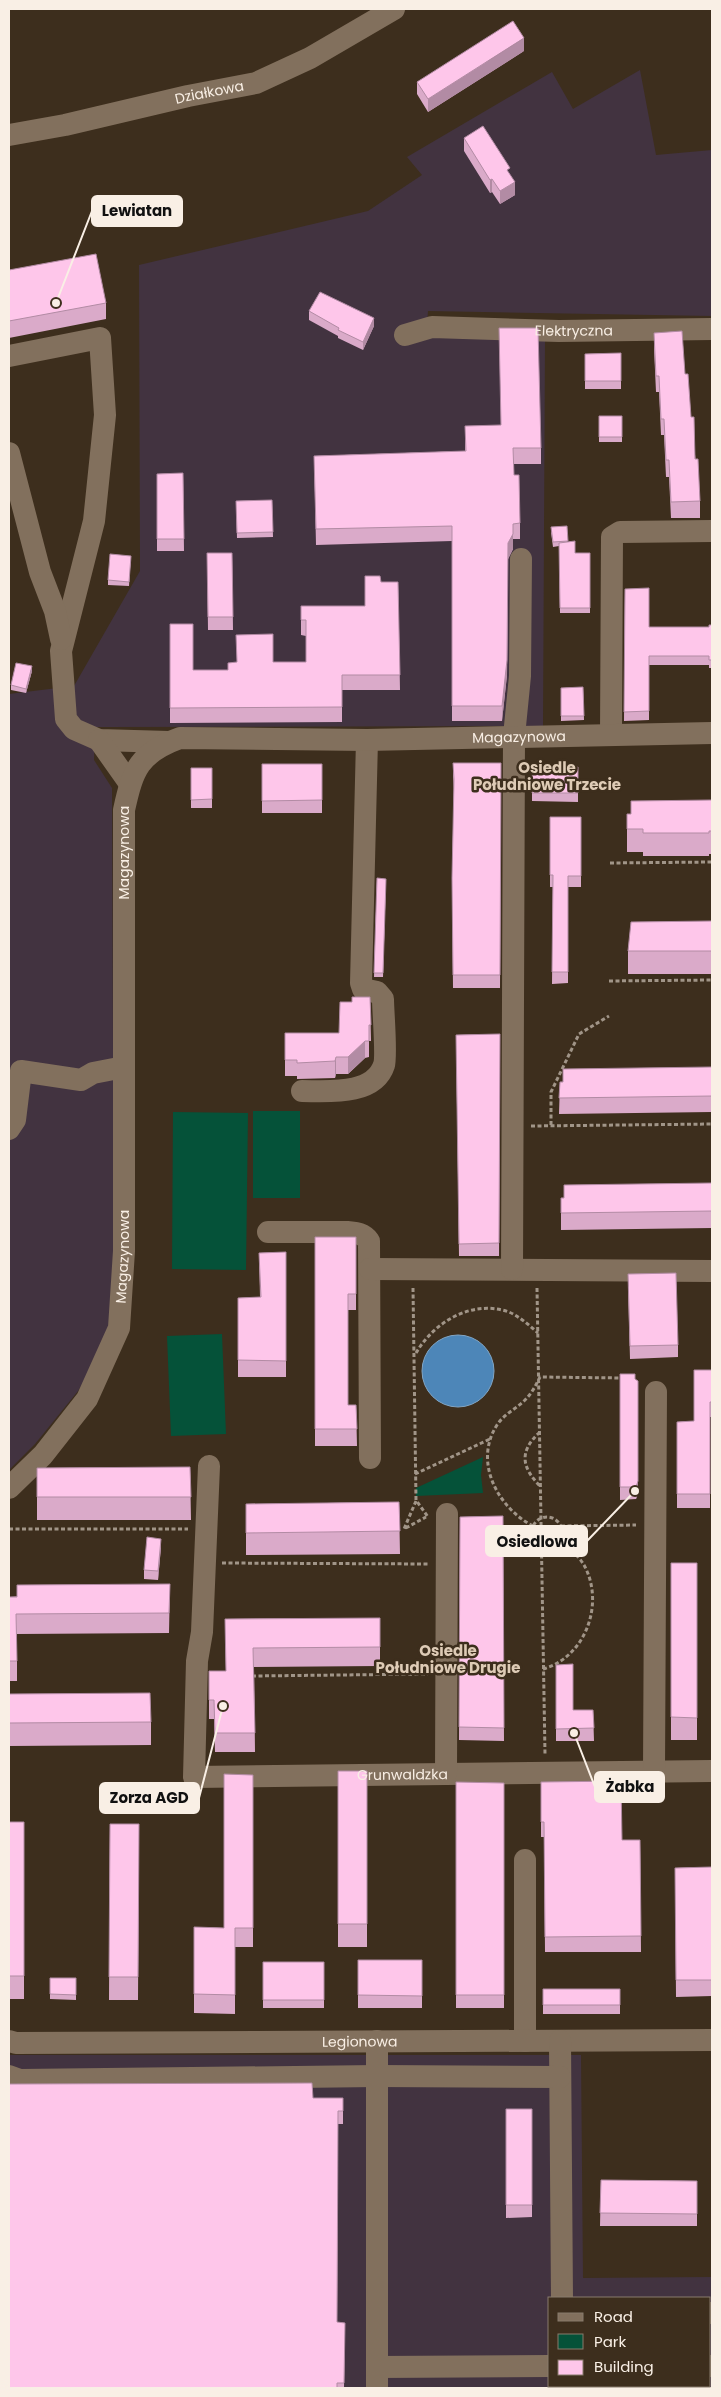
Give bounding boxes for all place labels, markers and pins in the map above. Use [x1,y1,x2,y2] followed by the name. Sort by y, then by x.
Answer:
[92,196,182,226] callout: Lewiatan
[486,1526,587,1556] callout: Osiedlowa
[595,1772,664,1802] callout: Żabka
[100,1783,199,1813] callout: Zorza AGD

